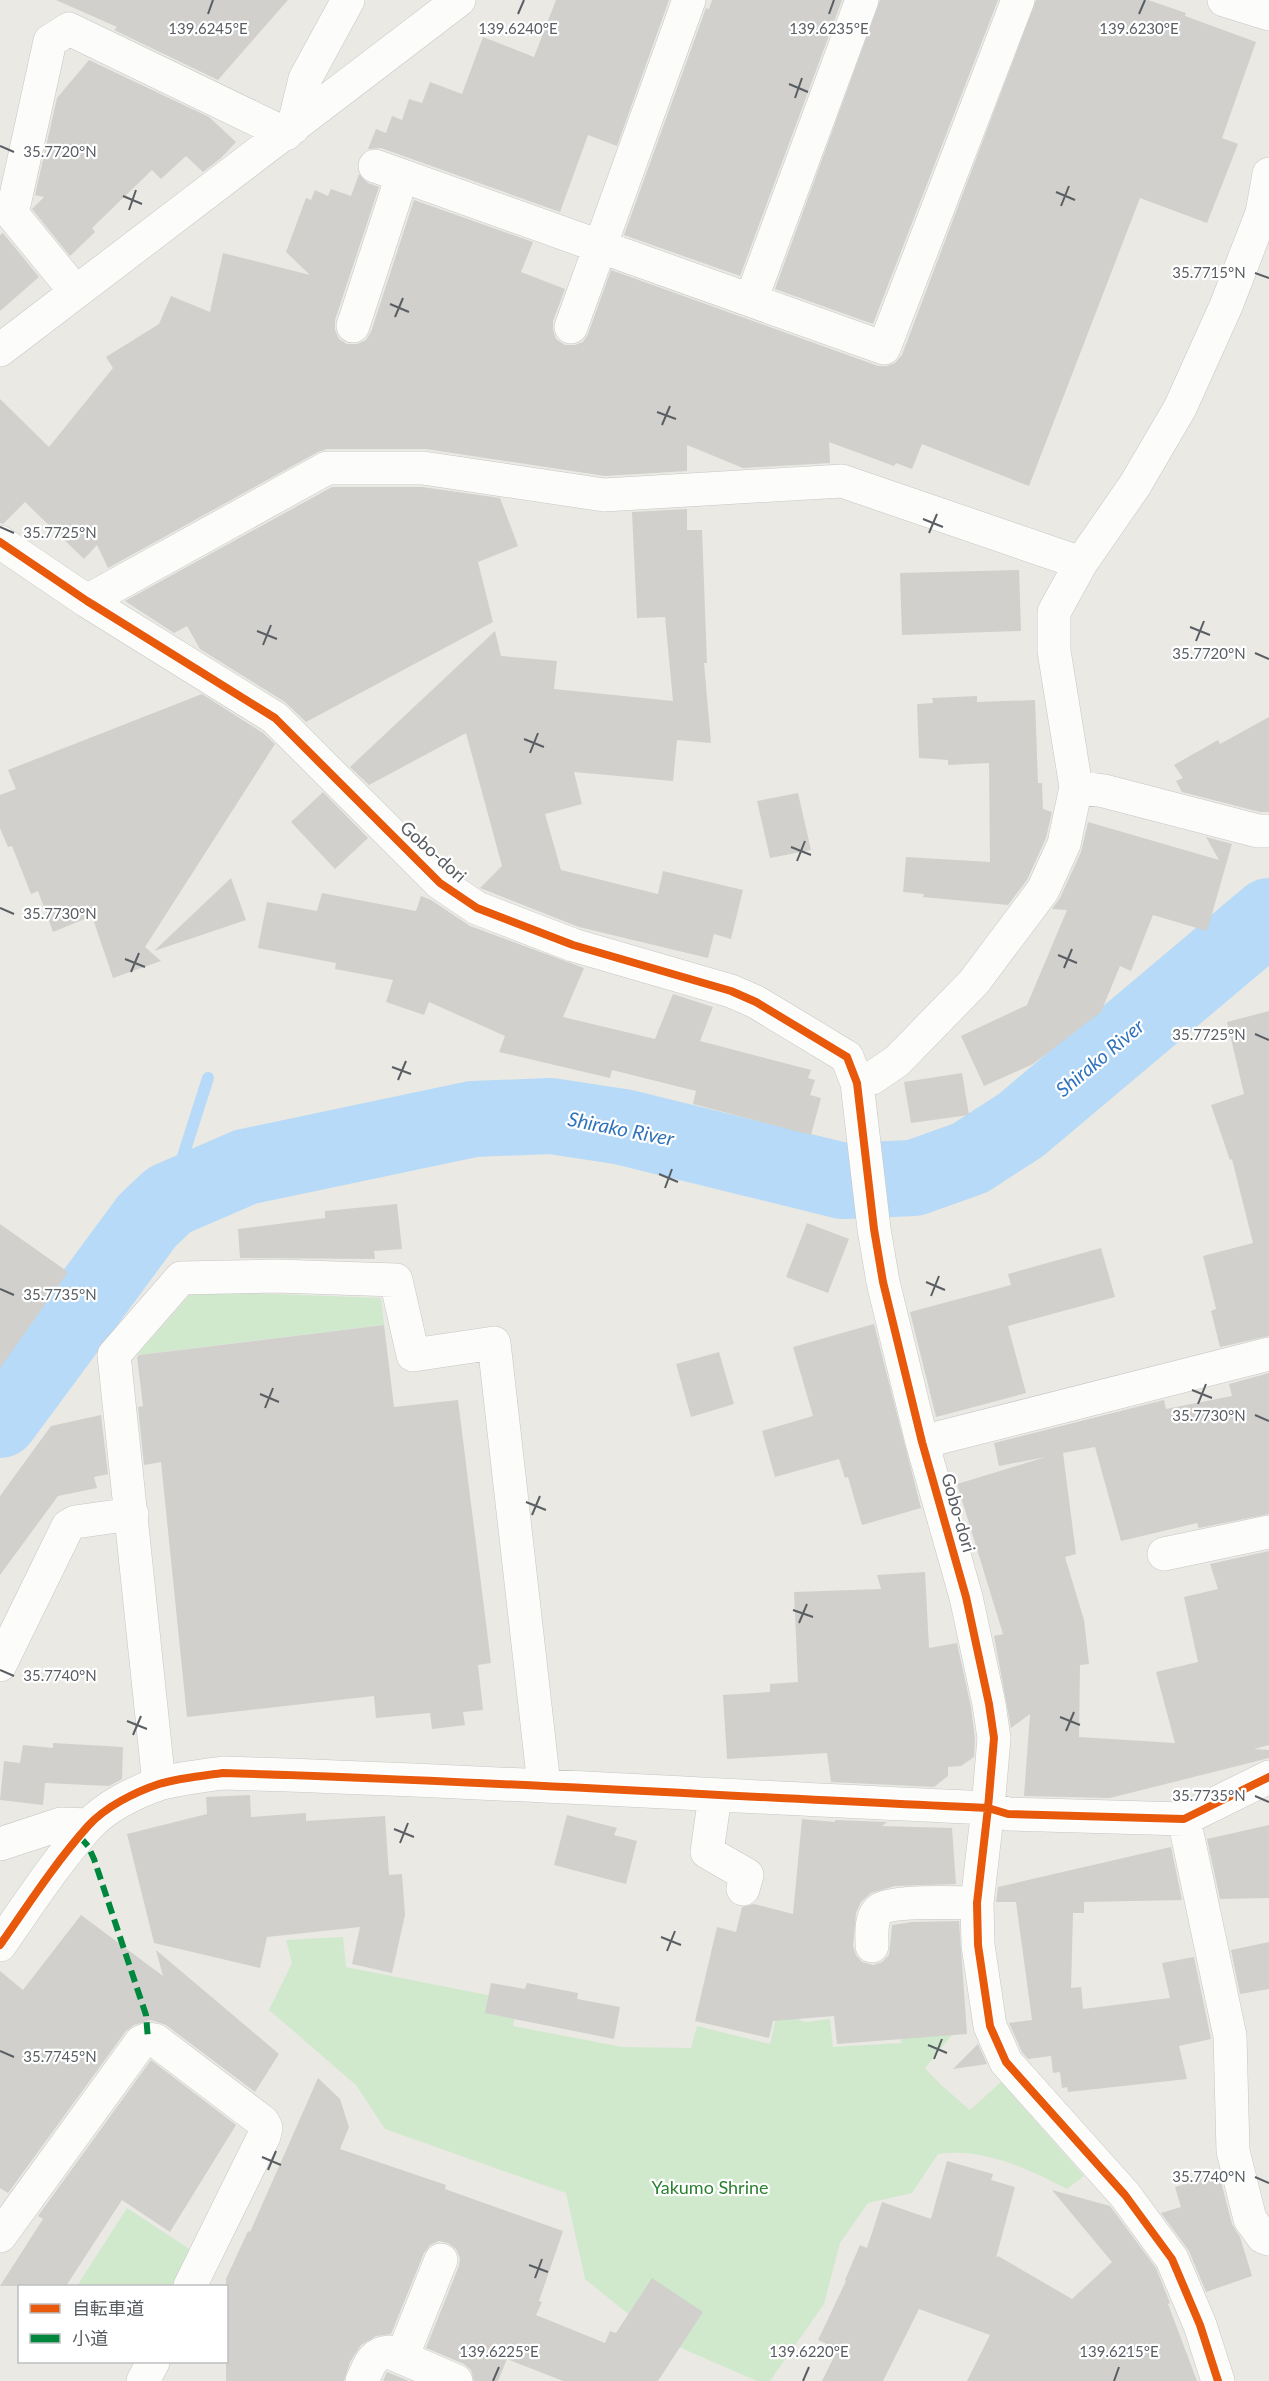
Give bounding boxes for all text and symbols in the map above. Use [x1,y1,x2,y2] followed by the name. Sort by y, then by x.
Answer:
[168,19,248,37] text: 139.6245°E
[478,19,558,37] text: 139.6240°E
[789,19,869,37] text: 139.6235°E
[1099,19,1179,37] text: 139.6230°E
[23,142,97,160] text: 35.7720°N
[1172,263,1246,281] text: 35.7715°N
[23,523,97,541] text: 35.7725°N
[1172,644,1246,662] text: 35.7720°N
[396,816,471,887] street label: Gobo-dori
[23,904,97,922] text: 35.7730°N
[1050,1013,1149,1101] water label: Shirako River
[1172,1025,1246,1043] text: 35.7725°N
[566,1106,677,1150] water label: Shirako River
[23,1285,97,1303] text: 35.7735°N
[1172,1406,1246,1424] text: 35.7730°N
[937,1471,981,1555] street label: Gobo-dori
[23,1666,97,1684] text: 35.7740°N
[1172,1786,1246,1804] text: 35.7735°N
[23,2047,97,2065] text: 35.7745°N
[1172,2167,1246,2185] text: 35.7740°N
[651,2176,769,2198] park label: Yakumo Shrine
[18,2285,228,2363] legend
[72,2297,144,2319] text: 自転車道
[72,2327,108,2349] text: 小道
[459,2342,539,2360] text: 139.6225°E
[769,2342,849,2360] text: 139.6220°E
[1079,2342,1159,2360] text: 139.6215°E

